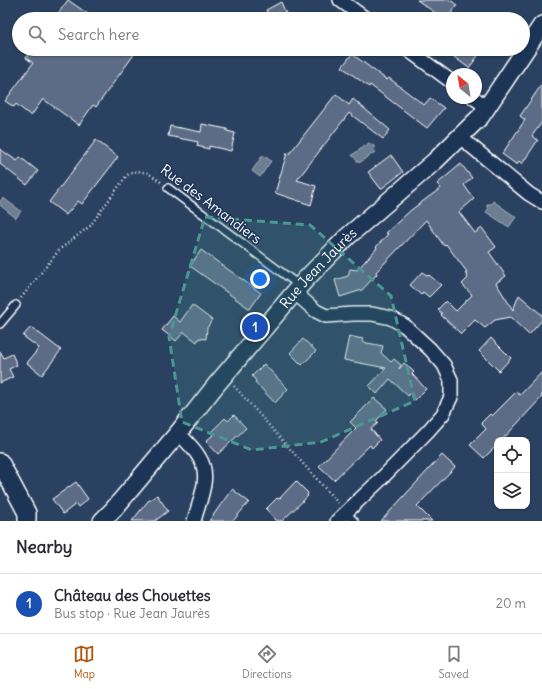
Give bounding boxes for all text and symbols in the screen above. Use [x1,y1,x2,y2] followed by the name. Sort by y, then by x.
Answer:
[12,12,530,56] search box
[26,23,48,45] icon: search
[58,25,139,44] text: Search here
[446,68,482,104] north arrow
[157,160,265,248] street label: Rue des Amandiers
[276,224,360,312] street label: Rue Jean Jaurès
[250,269,270,289] your location
[242,312,268,342] pin: 1
[494,437,530,509] map controls
[494,437,530,473] button: locate
[494,473,530,509] button: layers
[16,536,72,558] text: Nearby
[54,586,211,605] text: Château des Chouettes
[26,595,32,612] text: 1
[496,595,526,612] text: 20 m
[54,605,210,622] text: Bus stop · Rue Jean Jaurès
[73,643,95,681] tab: Map
[242,643,292,681] tab: Directions
[438,643,469,681] tab: Saved

